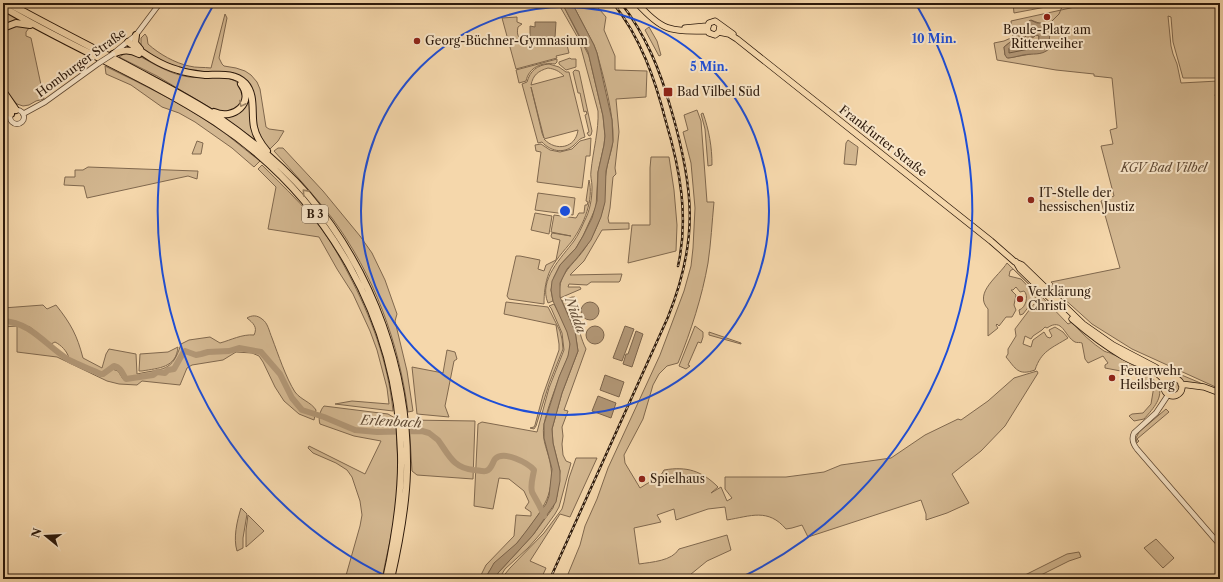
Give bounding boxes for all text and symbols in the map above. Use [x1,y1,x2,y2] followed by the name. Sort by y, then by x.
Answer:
[1042,12,1052,22] marker: Boule-Platz am Ritterweiher
[1003,22,1091,51] place label: Boule-Platz am Ritterweiher
[33,25,129,100] street label: Homburger Straße
[912,31,956,46] text: 10 Min.
[425,33,588,48] place label: Georg-Büchner-Gymnasium
[412,36,422,46] marker: Georg-Büchner-Gymnasium
[690,59,728,74] text: 5 Min.
[677,84,761,99] place label: Bad Vilbel Süd
[662,86,674,98] marker: Bad Vilbel Süd
[239,99,247,107] one-way arrow
[837,102,930,180] street label: Frankfurter Straße
[1120,160,1208,175] park label: KGV Bad Vilbel
[1039,185,1135,214] place label: IT-Stelle der hessischen Justiz
[302,189,309,196] one-way arrow
[1026,195,1036,205] marker: IT-Stelle der hessischen Justiz
[558,204,572,218] centre of rings
[302,205,328,223] road number: B 3
[1027,284,1091,313] place label: Verklärung Christi
[562,294,590,335] water label: Nidda
[1015,294,1025,304] marker: Verklärung Christi
[1120,363,1182,392] place label: Feuerwehr Heilsberg
[1107,373,1117,383] marker: Feuerwehr Heilsberg
[359,411,422,431] water label: Erlenbach
[650,471,705,486] place label: Spielhaus
[637,474,647,484] marker: Spielhaus
[26,516,66,556] north arrow
[28,526,45,540] text: N

